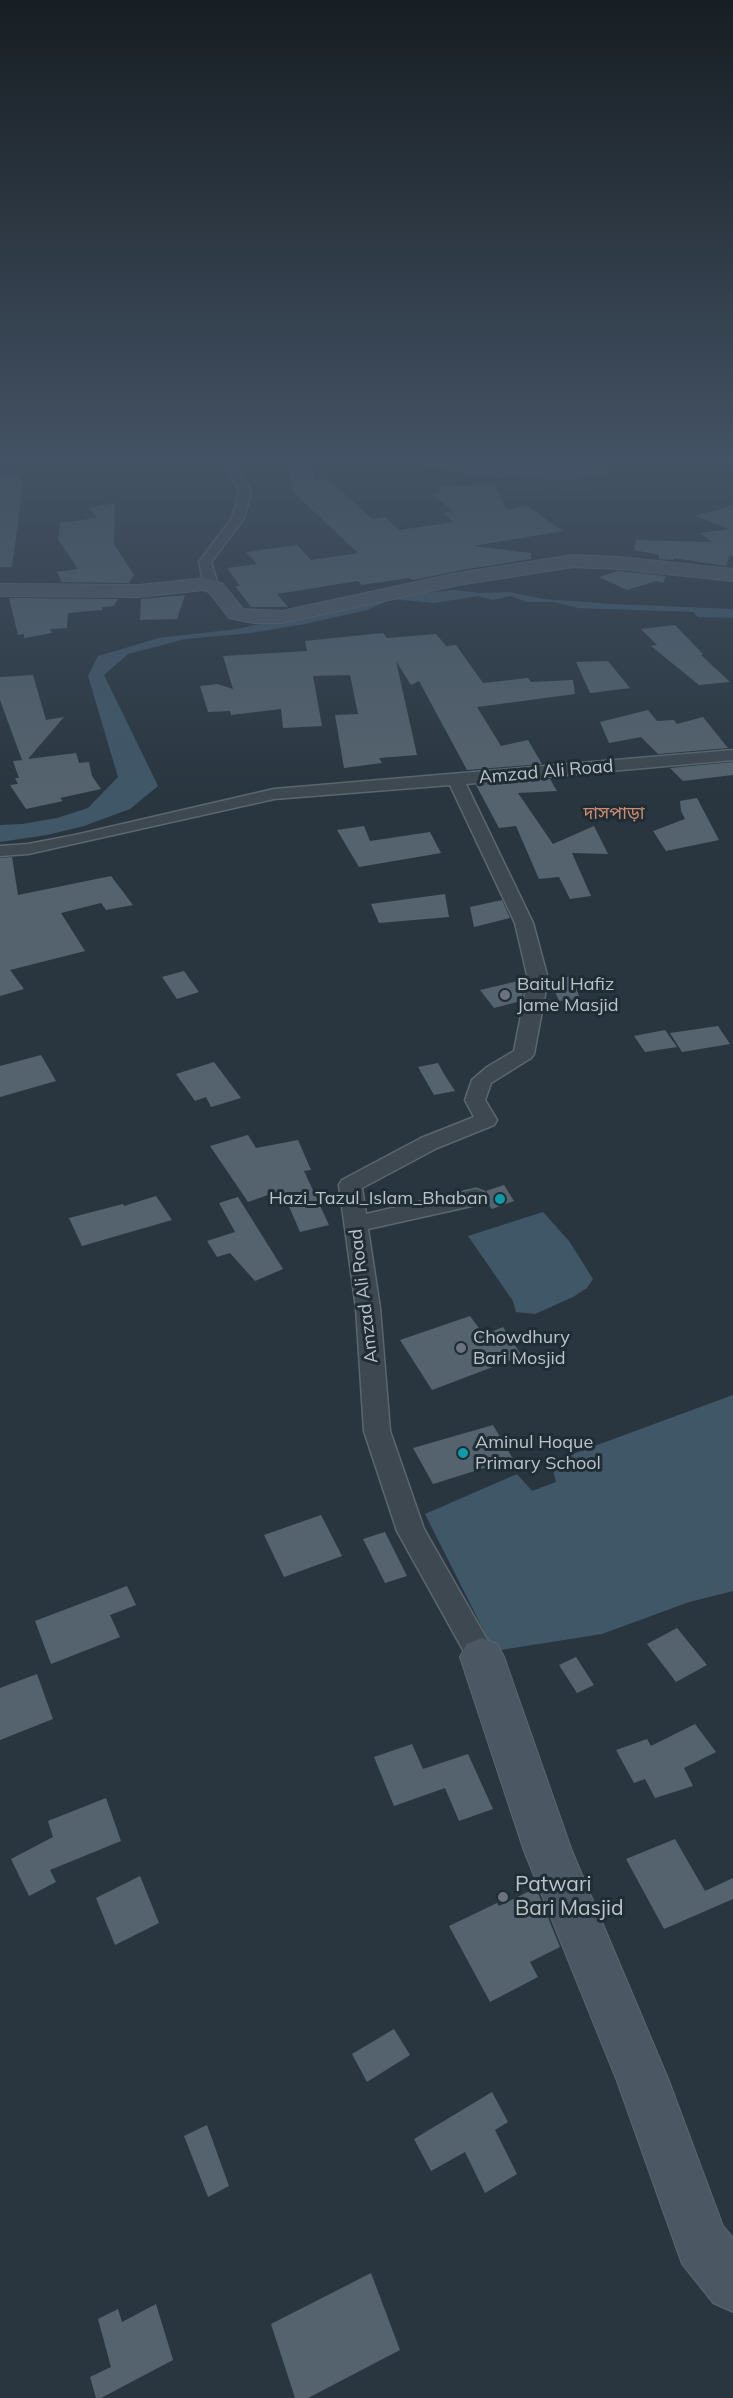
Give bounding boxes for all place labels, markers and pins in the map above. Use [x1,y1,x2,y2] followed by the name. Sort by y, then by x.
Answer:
[517,974,619,1016] place label: Baitul Hafiz Jame Masjid
[498,988,512,1002] marker: Baitul Hafiz Jame Masjid
[269,1188,488,1210] place label: Hazi_Tazul_Islam_Bhaban
[493,1192,507,1206] marker: Hazi_Tazul_Islam_Bhaban
[473,1327,570,1370] place label: Chowdhury Bari Mosjid
[454,1341,468,1355] marker: Chowdhury Bari Mosjid
[475,1432,601,1474] place label: Aminul Hoque Primary School
[456,1446,470,1460] marker: Aminul Hoque Primary School
[515,1872,624,1922] place label: Patwari Bari Masjid
[496,1890,510,1904] marker: Patwari Bari Masjid

